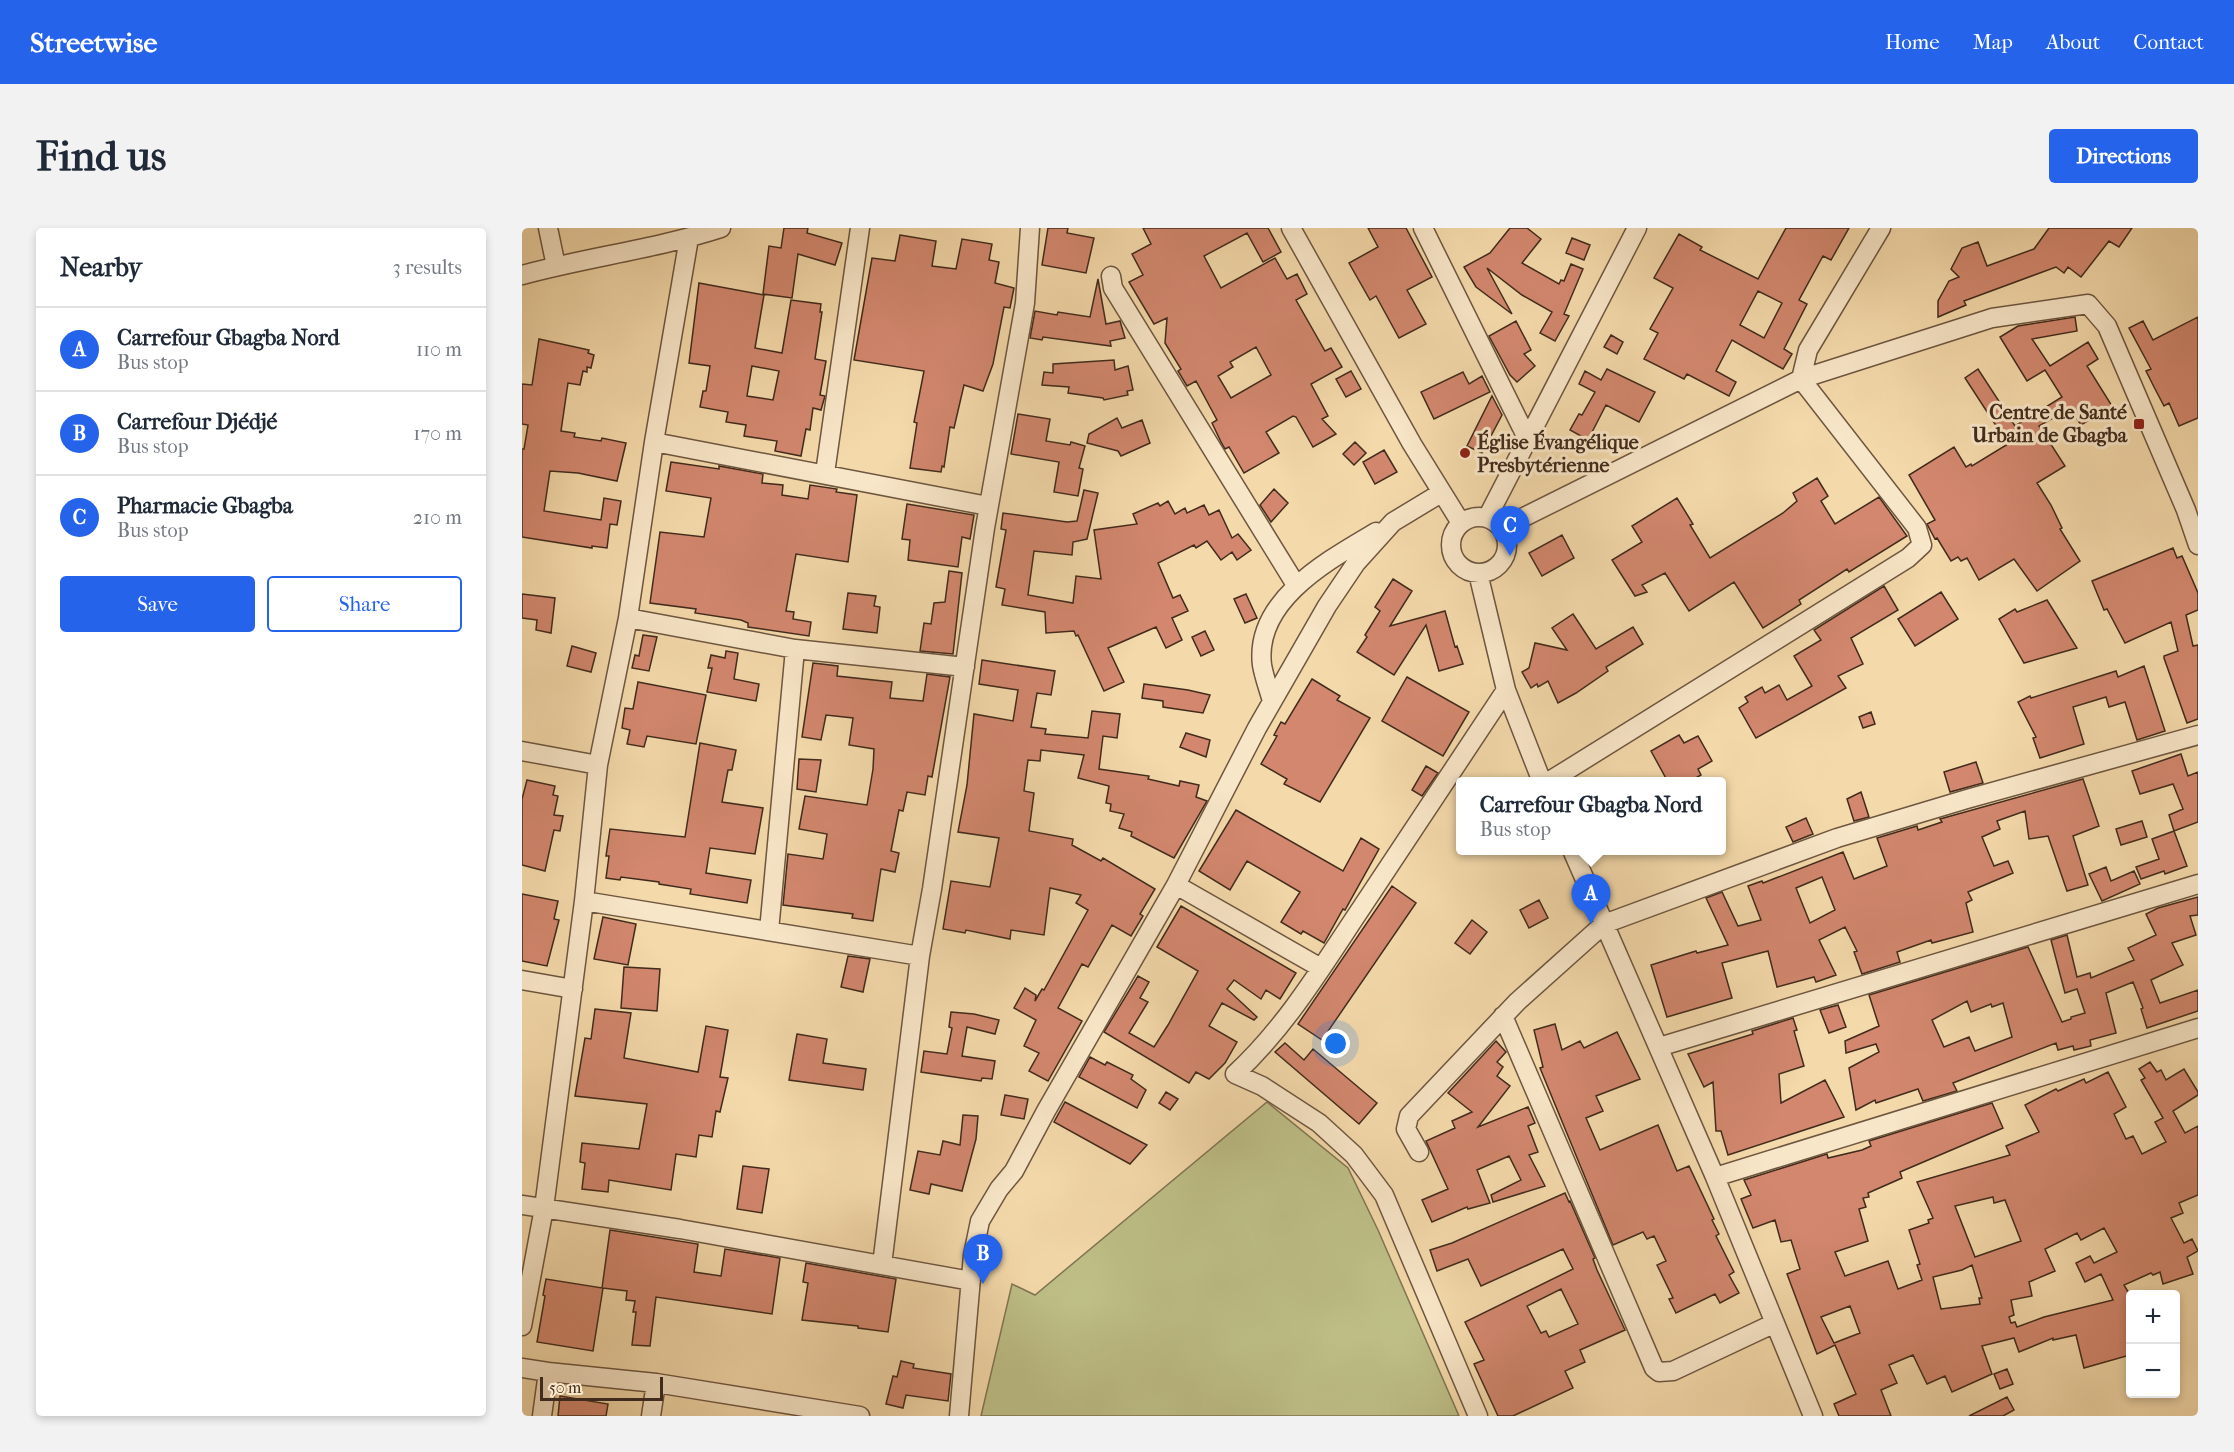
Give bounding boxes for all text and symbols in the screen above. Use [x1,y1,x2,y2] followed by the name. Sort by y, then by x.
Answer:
[30,26,157,59] text: Streetwise
[1885,30,1940,54] text: Home
[1973,30,2013,54] text: Map
[2046,30,2100,54] text: About
[2133,30,2204,54] text: Contact
[2049,129,2198,183] button: Directions
[36,132,166,181] text: Find us
[60,252,142,283] text: Nearby
[393,256,462,279] text: 3 results
[117,325,340,351] text: Carrefour Gbagba Nord
[73,338,86,361] text: A
[416,338,462,361] text: 110 m
[117,351,189,374] text: Bus stop
[1971,401,2128,447] place label: Centre de Santé Urbain de Gbagba
[117,409,277,435] text: Carrefour Djédjé
[2132,417,2146,431] marker: Centre de Santé Urbain de Gbagba
[73,422,86,445] text: B
[413,422,462,445] text: 170 m
[1477,429,1639,477] place label: Église Évangélique Presbytérienne
[117,435,189,458] text: Bus stop
[1458,446,1472,460] marker: Église Évangélique Presbytérienne
[117,493,293,519] text: Pharmacie Gbagba
[73,506,86,529] text: C
[413,506,462,529] text: 210 m
[1490,506,1530,556] pin: C
[117,519,189,542] text: Bus stop
[60,576,255,632] button: Save
[267,576,462,632] button: Share
[1456,777,1726,855] popup
[1480,792,1702,818] text: Carrefour Gbagba Nord
[1480,818,1551,841] text: Bus stop
[1572,874,1610,924] pin: A
[1321,1029,1350,1058] your location
[964,1234,1002,1284] pin: B
[2126,1290,2180,1398] map controls
[2126,1290,2180,1344] button: +
[2126,1344,2180,1398] button: −
[540,1374,663,1402] scale bar
[549,1378,581,1397] text: 50 m

